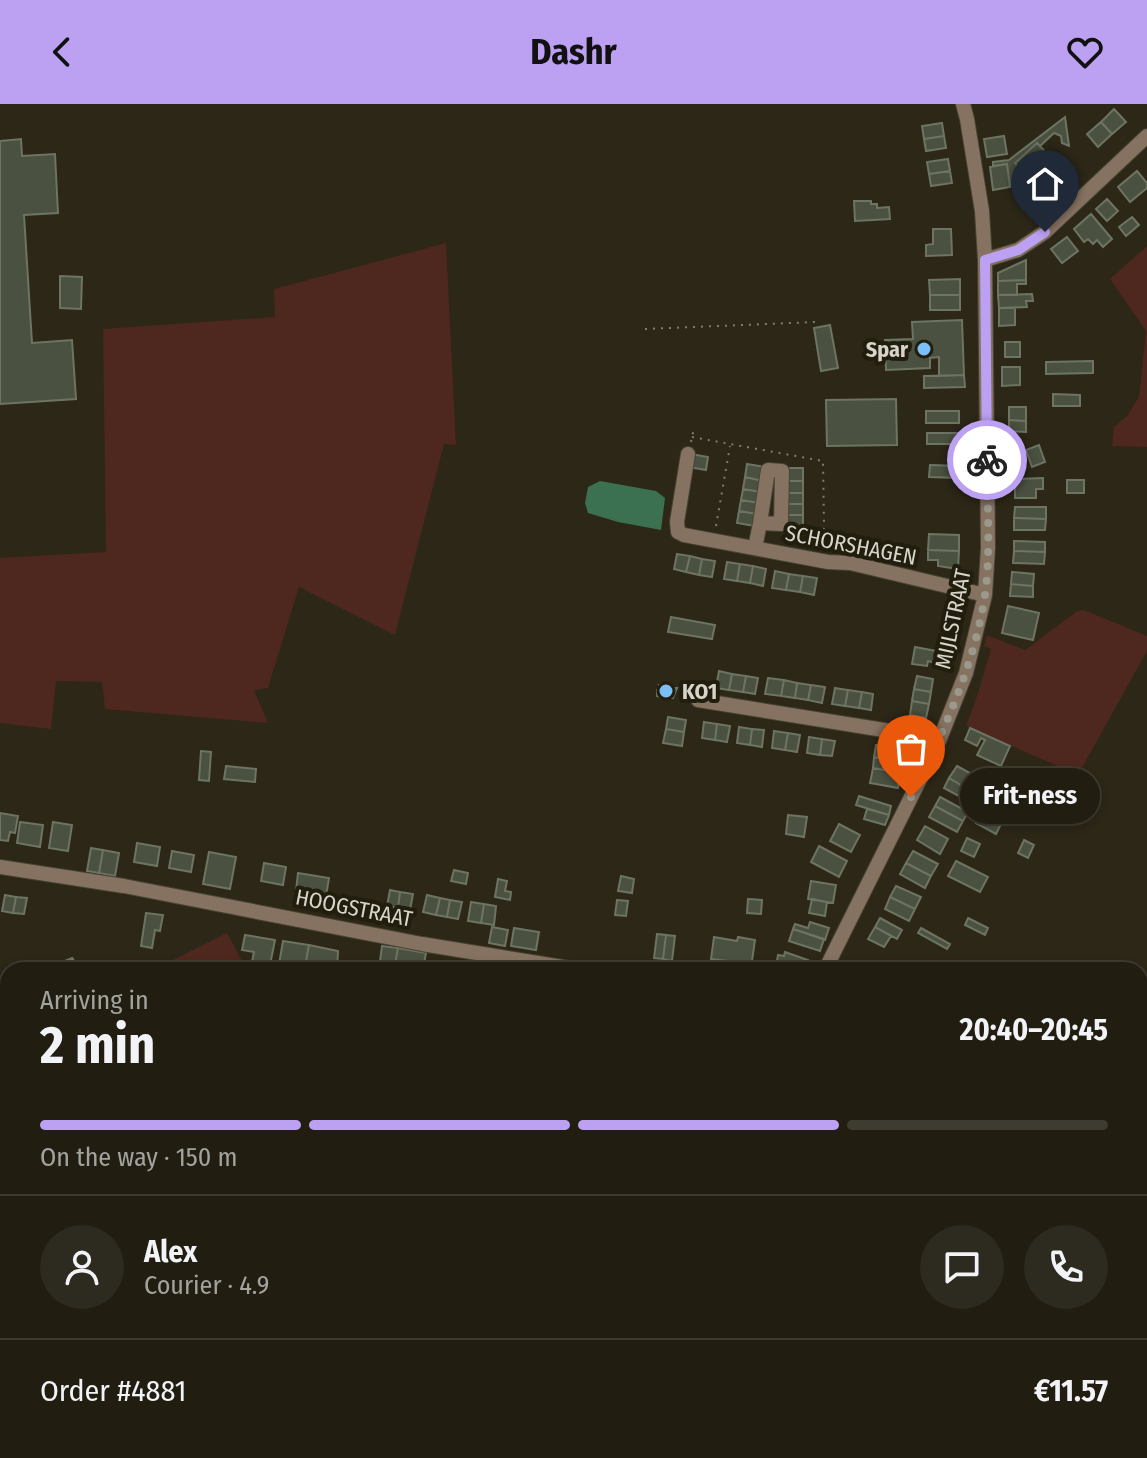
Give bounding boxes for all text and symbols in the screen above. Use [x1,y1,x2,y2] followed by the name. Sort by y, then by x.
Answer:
[40,30,84,74] icon: back
[530,30,617,74] text: Dashr
[1063,30,1107,74] icon: heart
[1011,150,1079,232] pin
[1023,162,1067,206] icon: home
[866,336,909,363] place label: Spar
[915,340,933,358] marker: Spar
[947,420,1027,500] courier
[965,438,1009,482] icon: bike
[783,519,919,571] street label: SCHORSHAGEN
[929,566,977,672] street label: MIJLSTRAAT
[682,678,717,705] place label: KO1
[657,682,675,700] marker: KO1
[877,715,945,797] pin
[889,727,933,771] icon: bag
[959,769,1099,825] callout: Frit-ness
[983,780,1077,811] text: Frit-ness
[293,883,415,933] street label: HOOGSTRAAT
[40,985,149,1016] text: Arriving in
[960,1012,1108,1048] text: 20:40–20:45
[40,1014,155,1077] text: 2 min
[40,1142,237,1173] text: On the way · 150 m
[40,1225,124,1309] button: person
[920,1225,1004,1309] button: chat
[1024,1225,1108,1309] button: phone
[144,1234,197,1270] text: Alex
[144,1270,269,1301] text: Courier · 4.9
[40,1373,187,1409] text: Order #4881
[1034,1373,1108,1409] text: €11.57

